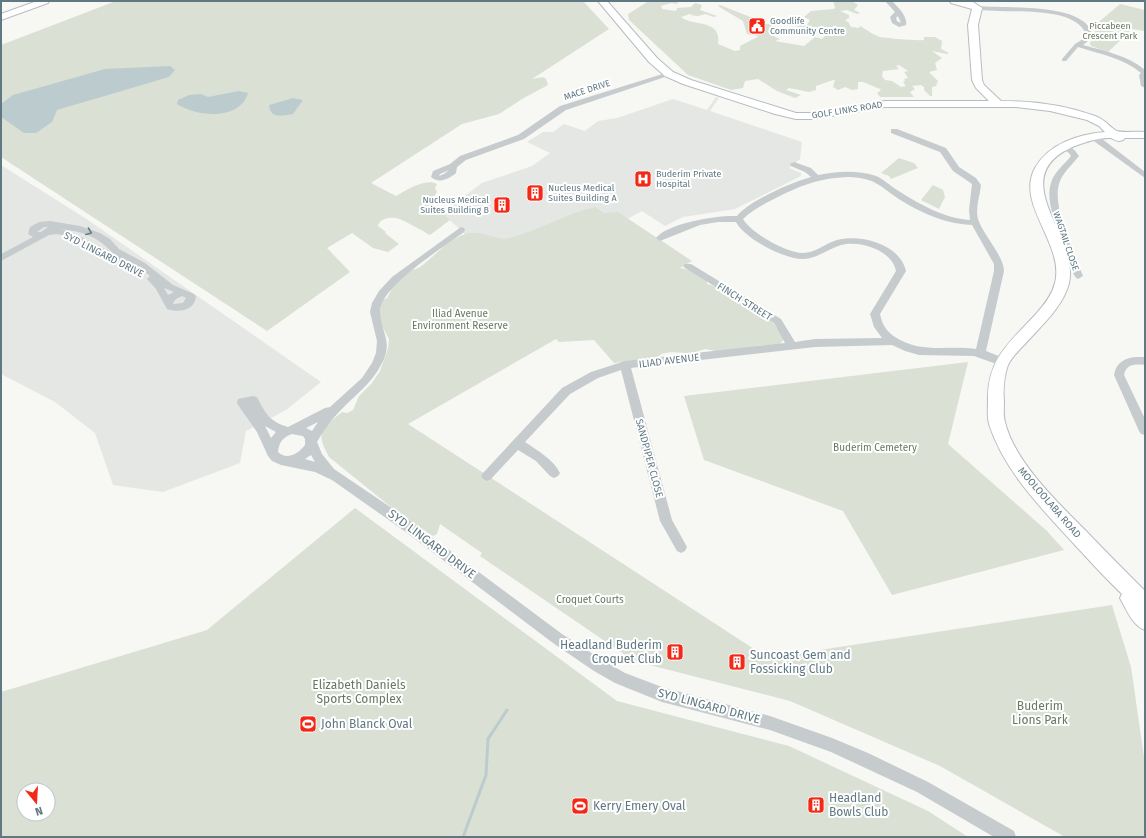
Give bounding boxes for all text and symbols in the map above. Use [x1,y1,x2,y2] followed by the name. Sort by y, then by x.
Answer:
[747,16,767,36] public building icon: Goodlife Community Centre
[770,16,845,36] place label: Goodlife Community Centre
[1083,21,1138,41] park label: Piccabeen Crescent Park
[563,78,612,102] street label: MACE DRIVE
[811,99,883,121] street label: GOLF LINKS ROAD
[633,169,653,189] hospital icon: Buderim Private Hospital
[656,169,721,189] place label: Buderim Private Hospital
[525,183,545,203] building icon: Nucleus Medical Suites Building A
[548,183,617,203] place label: Nucleus Medical Suites Building A
[420,195,490,215] place label: Nucleus Medical Suites Building B
[492,195,512,215] building icon: Nucleus Medical Suites Building B
[1051,210,1081,272] street label: WAGTAIL CLOSE
[85,227,92,235] one-way arrow
[62,230,146,280] street label: SYD LINGARD DRIVE
[715,280,775,324] street label: FINCH STREET
[412,308,508,332] park label: Iliad Avenue Environment Reserve
[638,351,700,371] street label: ILIAD AVENUE
[633,418,665,499] street label: SANDPIPER CLOSE
[833,442,917,454] park label: Buderim Cemetery
[1015,465,1083,541] street label: MOOLOOLABA ROAD
[386,507,478,581] street label: SYD LINGARD DRIVE
[556,594,624,606] park label: Croquet Courts
[560,638,662,666] place label: Headland Buderim Croquet Club
[665,642,685,662] building icon: Headland Buderim Croquet Club
[750,648,851,676] place label: Suncoast Gem and Fossicking Club
[727,652,747,672] building icon: Suncoast Gem and Fossicking Club
[312,678,406,706] park label: Elizabeth Daniels Sports Complex
[656,686,762,726] street label: SYD LINGARD DRIVE
[1012,699,1069,727] park label: Buderim Lions Park
[298,714,318,734] sports icon: John Blanck Oval
[321,717,413,731] place label: John Blanck Oval
[16,782,56,822] north arrow
[829,791,888,819] place label: Headland Bowls Club
[806,795,826,815] building icon: Headland Bowls Club
[570,796,590,816] sports icon: Kerry Emery Oval
[593,799,686,813] place label: Kerry Emery Oval
[33,804,44,818] text: N

